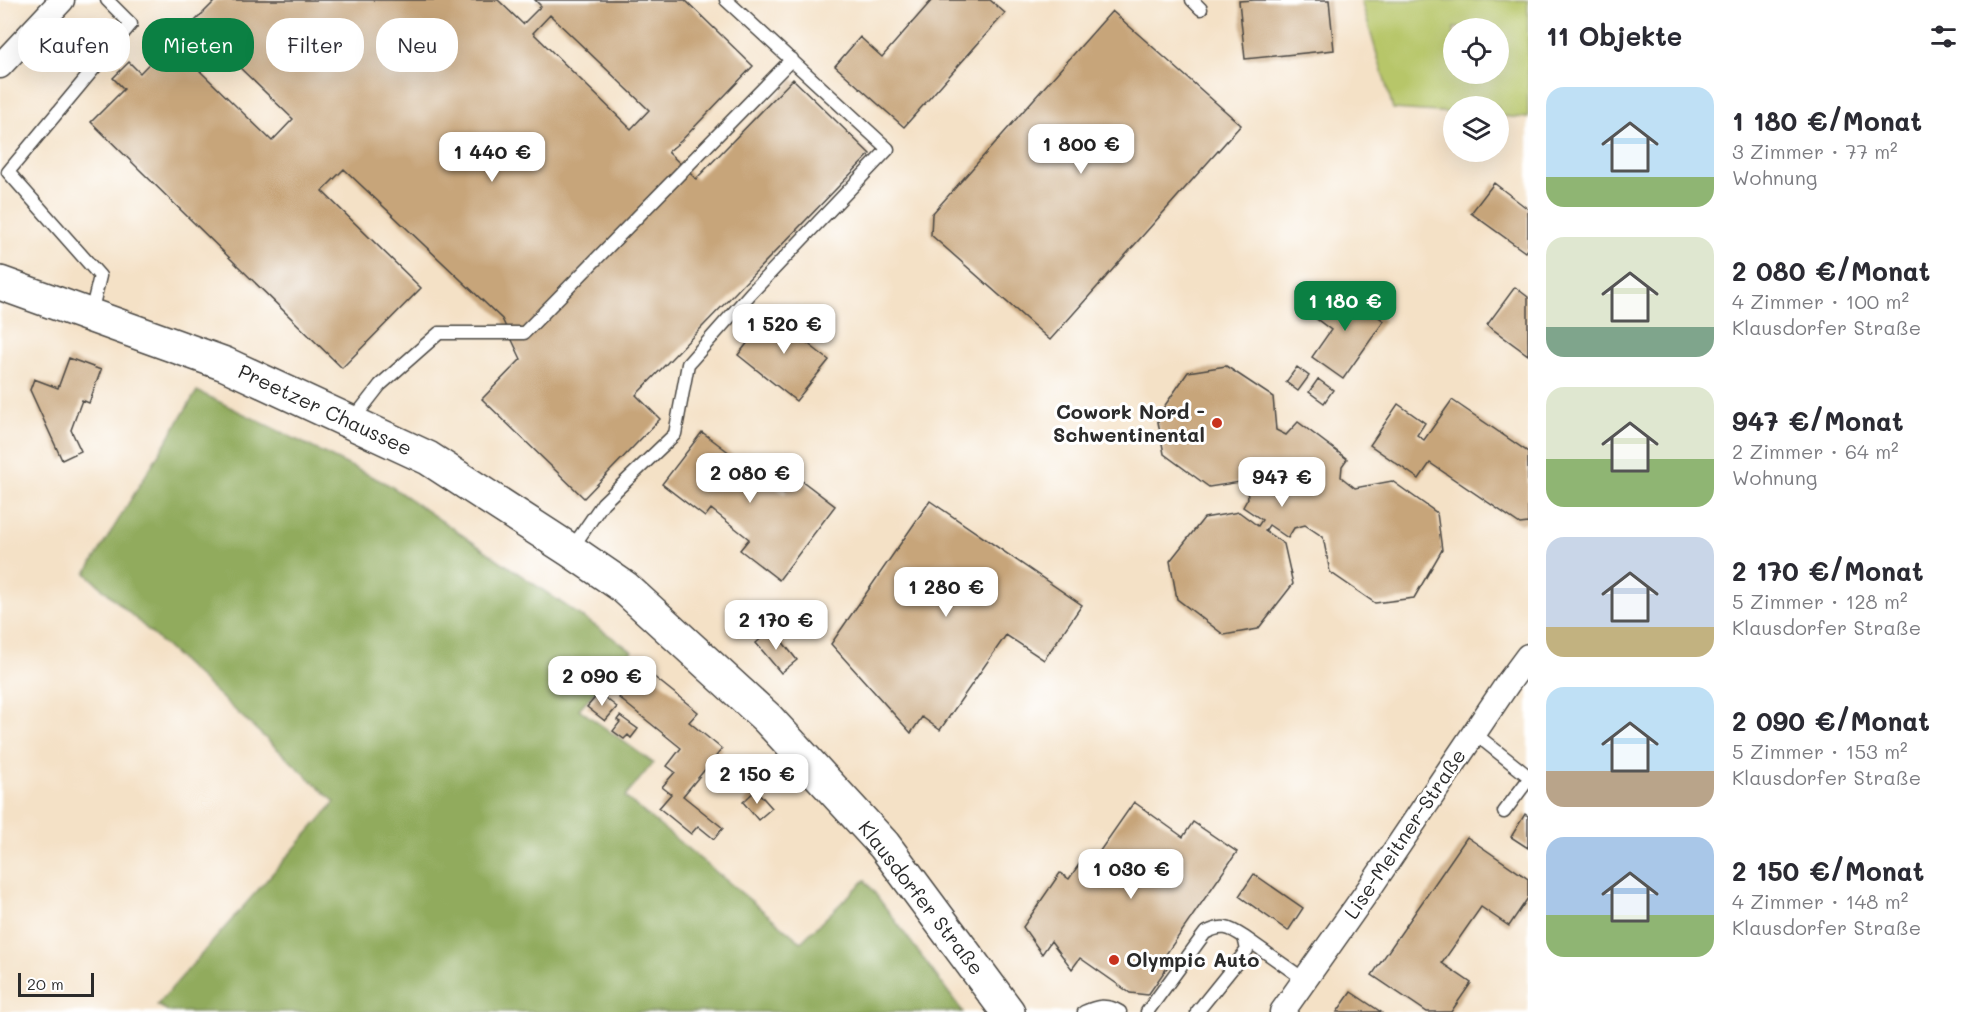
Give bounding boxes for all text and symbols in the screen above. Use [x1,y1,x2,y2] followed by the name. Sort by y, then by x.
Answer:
[18,18,130,72] chip: Kaufen
[142,18,254,72] chip: Mieten
[266,18,364,72] chip: Filter
[376,18,458,72] chip: Neu
[1443,18,1509,162] map controls
[1443,18,1509,84] button: locate
[1546,19,1682,53] text: 11 Objekte
[1927,20,1960,53] icon: filters
[1443,96,1509,162] button: layers
[1732,104,1922,138] text: 1 180 €/Monat
[1594,111,1666,183] icon: home
[1026,124,1136,175] pin: 1 800 €
[1042,130,1120,156] text: 1 800 €
[437,132,547,183] pin: 1 440 €
[453,138,531,164] text: 1 440 €
[1732,138,1898,164] text: 3 Zimmer · 77 m²
[1732,164,1817,190] text: Wohnung
[1732,254,1930,288] text: 2 080 €/Monat
[1594,261,1666,333] icon: home
[1290,281,1400,332] pin: 1 180 €
[1308,287,1382,313] text: 1 180 €
[1732,288,1909,314] text: 4 Zimmer · 100 m²
[729,304,839,355] pin: 1 520 €
[746,310,822,336] text: 1 520 €
[1732,314,1921,340] text: Klausdorfer Straße
[234,357,417,461] street label: Preetzer Chaussee
[1053,398,1205,447] place label: Cowork Nord - Schwentinental
[1732,404,1903,438] text: 947 €/Monat
[1594,411,1666,483] icon: home
[1210,416,1224,430] marker: Cowork Nord - Schwentinental
[1732,438,1899,464] text: 2 Zimmer · 64 m²
[695,453,805,504] pin: 2 080 €
[1240,457,1324,508] pin: 947 €
[710,459,790,485] text: 2 080 €
[1252,463,1312,489] text: 947 €
[1732,464,1817,490] text: Wohnung
[1732,554,1924,588] text: 2 170 €/Monat
[1594,561,1666,633] icon: home
[891,567,1001,618] pin: 1 280 €
[908,573,984,599] text: 1 280 €
[1732,588,1908,614] text: 5 Zimmer · 128 m²
[721,600,831,651] pin: 2 170 €
[739,606,813,632] text: 2 170 €
[1732,614,1921,640] text: Klausdorfer Straße
[547,656,657,707] pin: 2 090 €
[562,662,642,688] text: 2 090 €
[1732,704,1930,738] text: 2 090 €/Monat
[1594,711,1666,783] icon: home
[1732,738,1908,764] text: 5 Zimmer · 153 m²
[1337,743,1471,924] street label: Lise-Meitner-Straße
[702,754,812,805] pin: 2 150 €
[719,760,795,786] text: 2 150 €
[1732,764,1921,790] text: Klausdorfer Straße
[853,815,990,980] street label: Klausdorfer Straße
[1076,849,1186,900] pin: 1 030 €
[1732,854,1924,888] text: 2 150 €/Monat
[1092,855,1170,881] text: 1 030 €
[1594,861,1666,933] icon: home
[1732,888,1908,914] text: 4 Zimmer · 148 m²
[1732,914,1921,940] text: Klausdorfer Straße
[1126,946,1259,972] place label: Olympic Auto
[1107,953,1121,967] marker: Olympic Auto
[18,970,94,998] scale bar
[27,973,64,994] text: 20 m

